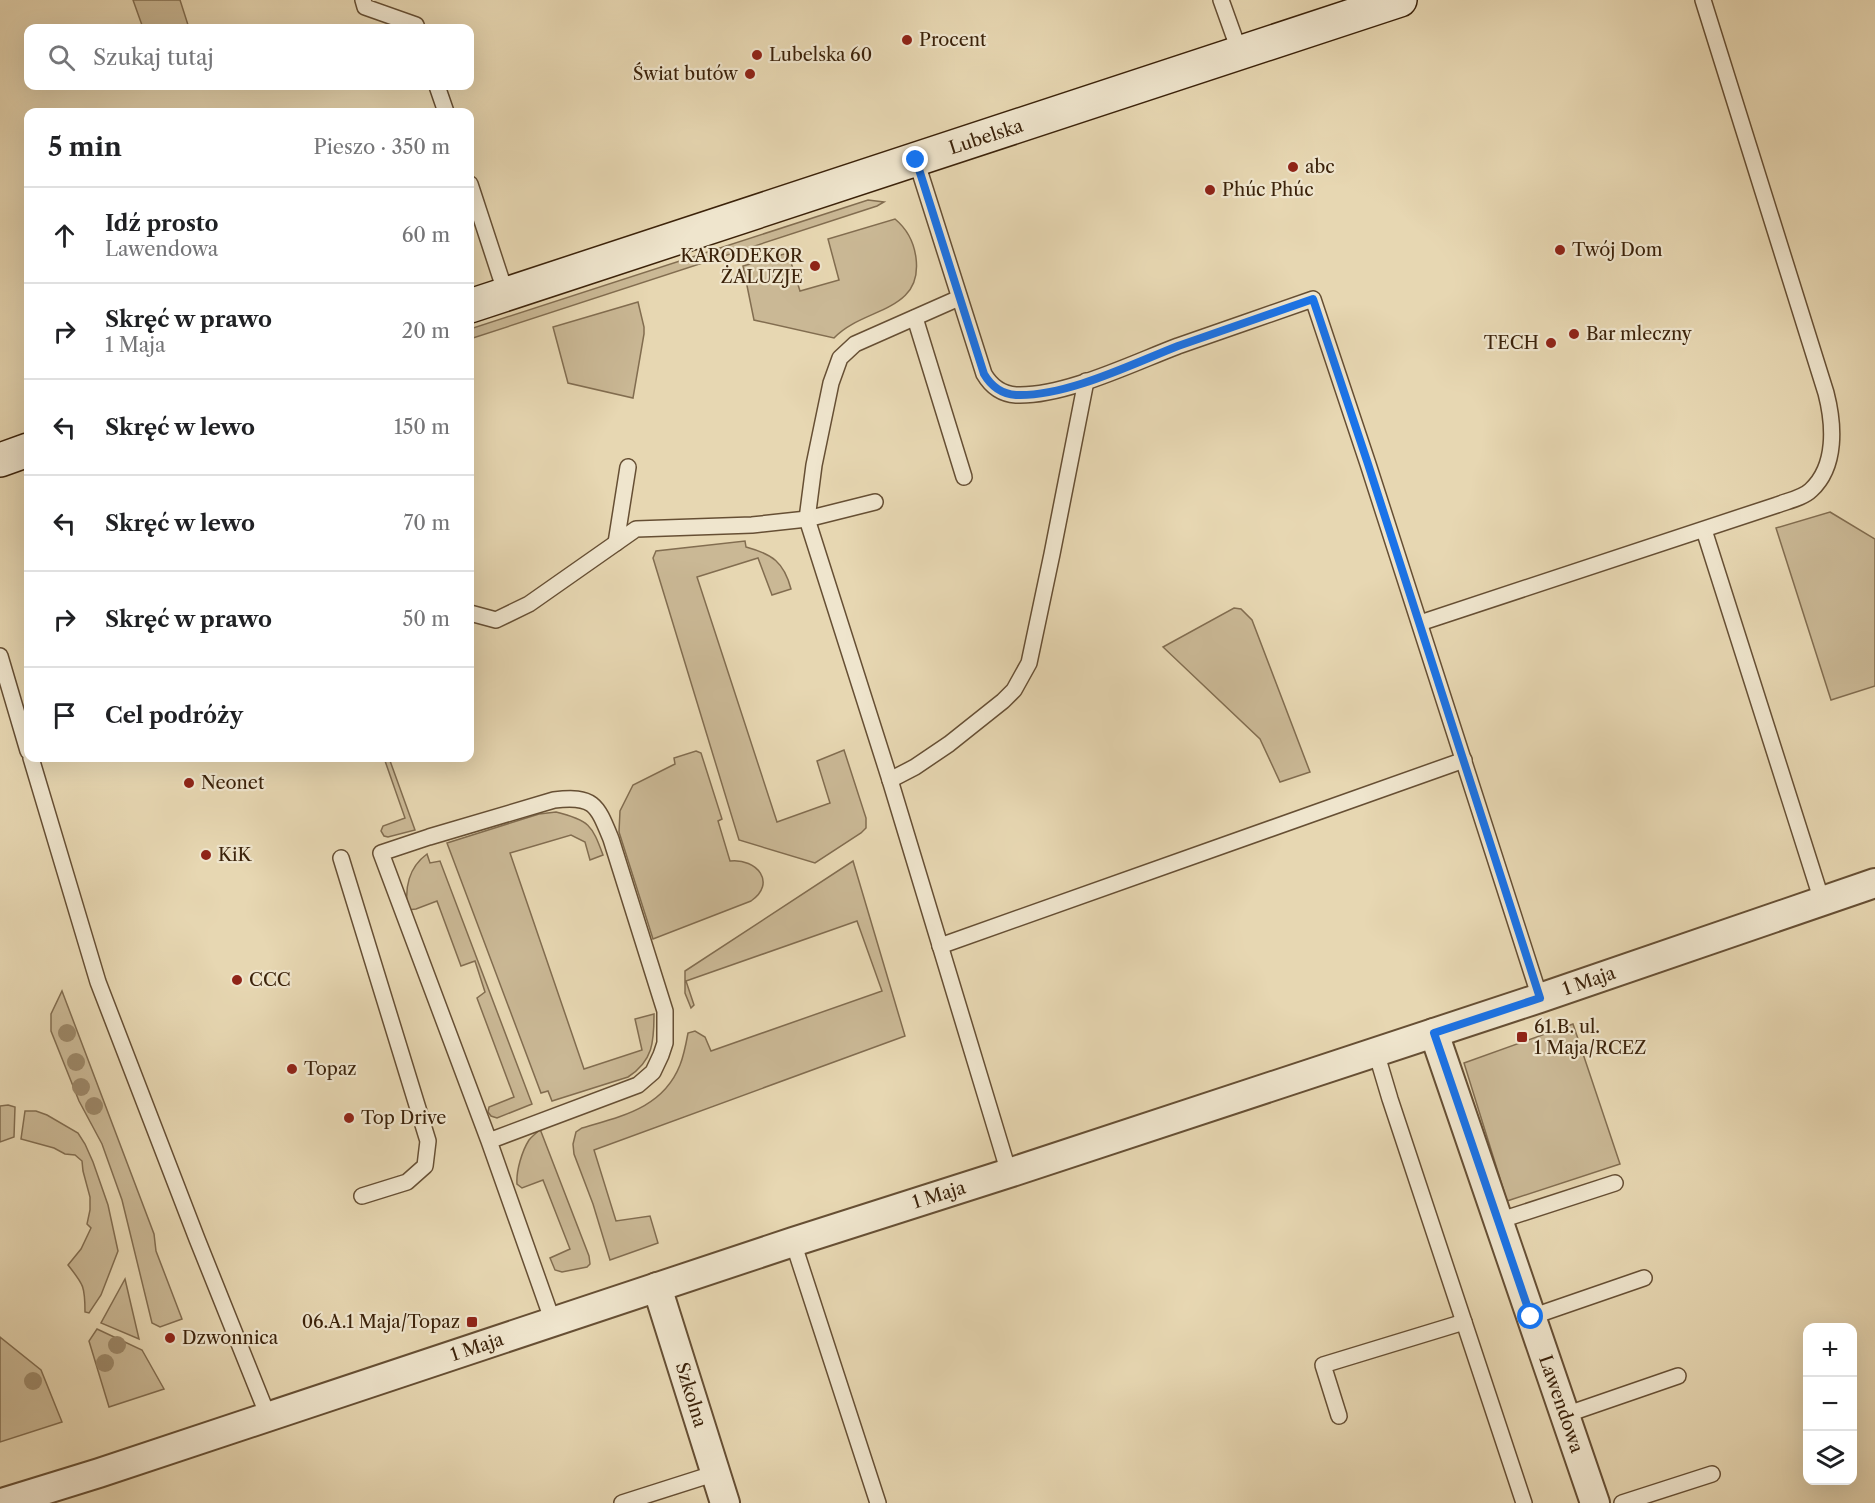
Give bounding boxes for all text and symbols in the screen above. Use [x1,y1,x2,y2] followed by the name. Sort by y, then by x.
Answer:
[24,24,474,90] search box
[919,29,987,51] place label: Procent
[900,33,914,47] marker: Procent
[45,41,78,74] icon: search
[93,44,214,71] text: Szukaj tutaj
[769,44,872,66] place label: Lubelska 60
[750,48,764,62] marker: Lubelska 60
[633,62,739,85] place label: Świat butów
[743,67,757,81] marker: Świat butów
[946,115,1026,159] street label: Lubelska
[48,131,122,163] text: 5 min
[313,135,450,159] text: Pieszo · 350 m
[902,146,928,172] route end
[1305,156,1335,178] place label: abc
[1286,160,1300,174] marker: abc
[1222,179,1314,201] place label: Phúc Phúc
[1203,183,1217,197] marker: Phúc Phúc
[105,210,219,237] text: Idź prosto
[48,219,81,252] icon: ahead
[402,223,450,247] text: 60 m
[105,237,218,261] text: Lawendowa
[1572,239,1663,261] place label: Twój Dom
[1553,243,1567,257] marker: Twój Dom
[680,245,804,288] place label: KARODEKOR ŻALUZJE
[808,259,822,273] marker: KARODEKOR ŻALUZJE
[105,306,272,333] text: Skręć w prawo
[48,315,81,348] icon: right
[402,319,450,343] text: 20 m
[1586,323,1693,345] place label: Bar mleczny
[1567,327,1581,341] marker: Bar mleczny
[1484,332,1539,354] place label: TECH
[105,333,166,357] text: 1 Maja
[1544,336,1558,350] marker: TECH
[48,411,81,444] icon: left
[105,414,255,441] text: Skręć w lewo
[394,415,450,439] text: 150 m
[48,507,81,540] icon: left
[105,510,255,537] text: Skręć w lewo
[404,511,450,535] text: 70 m
[48,603,81,636] icon: right
[105,606,272,633] text: Skręć w prawo
[403,607,450,631] text: 50 m
[48,699,81,732] icon: arrive
[105,702,243,729] text: Cel podróży
[201,772,265,794] place label: Neonet
[182,776,196,790] marker: Neonet
[218,844,252,866] place label: KiK
[199,848,213,862] marker: KiK
[1560,962,1619,1000] street label: 1 Maja
[249,969,291,991] place label: CCC
[230,973,244,987] marker: CCC
[1534,1016,1646,1059] place label: 61.B. ul. 1 Maja/RCEZ
[1515,1030,1529,1044] marker: 61.B. ul. 1 Maja/RCEZ
[304,1058,357,1080] place label: Topaz
[285,1062,299,1076] marker: Topaz
[361,1107,446,1129] place label: Top Drive
[342,1111,356,1125] marker: Top Drive
[910,1176,969,1213] street label: 1 Maja
[1517,1303,1543,1329] route start
[302,1311,460,1333] place label: 06.A.1 Maja/Topaz
[465,1315,479,1329] marker: 06.A.1 Maja/Topaz
[1803,1323,1857,1485] map controls
[1803,1323,1857,1377] button: +
[182,1327,279,1349] place label: Dzwonnica
[448,1328,507,1366] street label: 1 Maja
[163,1331,177,1345] marker: Dzwonnica
[1534,1352,1588,1456] street label: Lawendowa
[671,1360,711,1431] street label: Szkolna
[1803,1377,1857,1431] button: −
[1803,1431,1857,1485] button: layers

